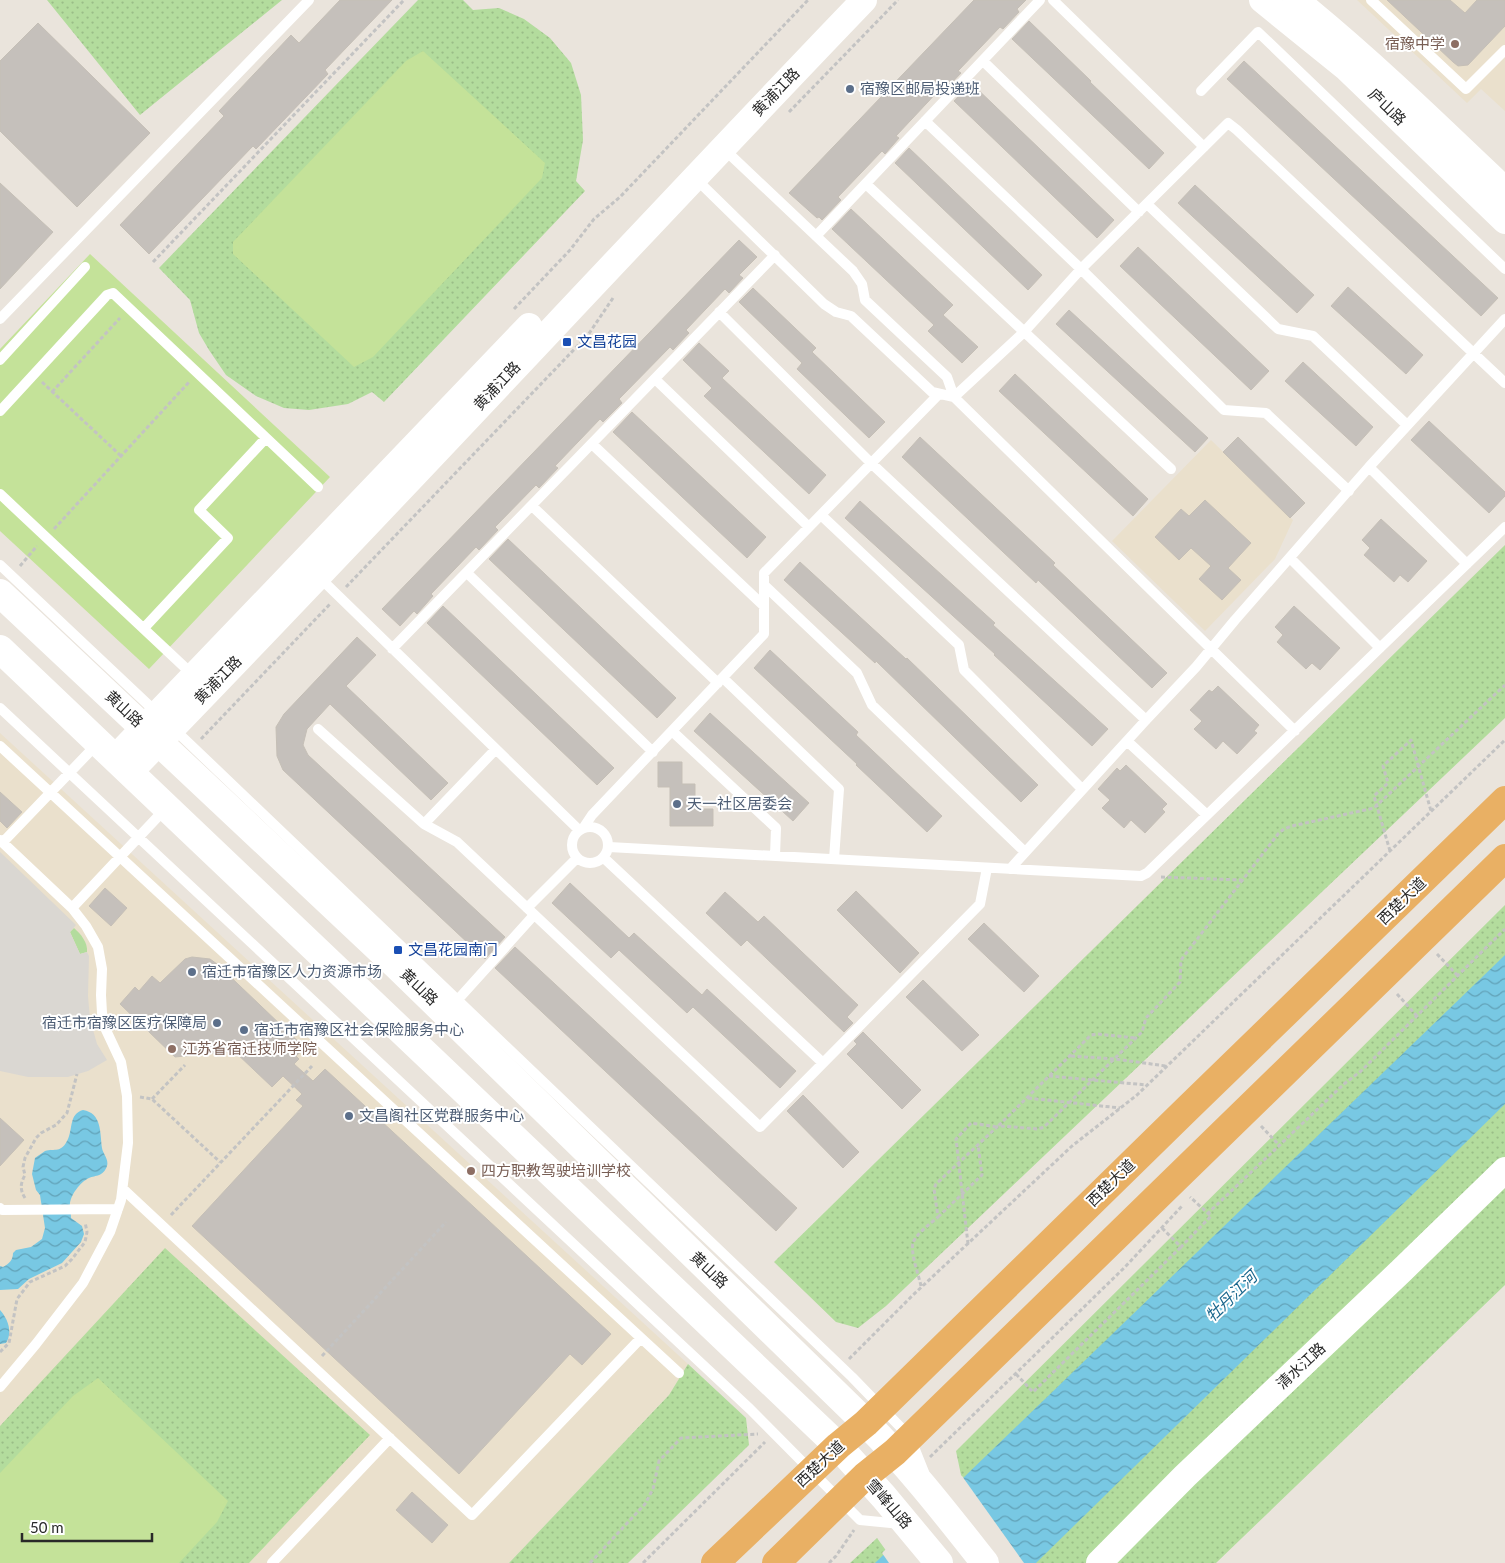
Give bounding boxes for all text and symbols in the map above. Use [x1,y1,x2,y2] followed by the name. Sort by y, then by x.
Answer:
[1385,34,1445,52] place label: 宿豫中学
[1449,38,1461,50] marker: 宿豫中学
[748,63,803,119] street label: 黄浦江路
[860,79,980,97] place label: 宿豫区邮局投递班
[844,83,856,95] marker: 宿豫区邮局投递班
[1365,84,1410,128] street label: 庐山路
[577,332,637,350] place label: 文昌花园
[561,336,573,348] marker: 文昌花园
[469,357,523,413] street label: 黄浦江路
[190,651,245,707] street label: 黄浦江路
[102,686,147,730] street label: 黄山路
[687,794,792,812] place label: 天一社区居委会
[671,798,683,810] marker: 天一社区居委会
[1373,873,1429,928] street label: 西楚大道
[408,940,498,958] place label: 文昌花园南门
[392,944,404,956] marker: 文昌花园南门
[202,962,382,980] place label: 宿迁市宿豫区人力资源市场
[397,964,442,1008] street label: 黄山路
[186,966,198,978] marker: 宿迁市宿豫区人力资源市场
[42,1013,207,1031] place label: 宿迁市宿豫区医疗保障局
[211,1017,223,1029] marker: 宿迁市宿豫区医疗保障局
[254,1020,464,1038] place label: 宿迁市宿豫区社会保险服务中心
[238,1024,250,1036] marker: 宿迁市宿豫区社会保险服务中心
[182,1039,317,1057] place label: 江苏省宿迁技师学院
[166,1043,178,1055] marker: 江苏省宿迁技师学院
[359,1106,524,1124] place label: 文昌阁社区党群服务中心
[343,1110,355,1122] marker: 文昌阁社区党群服务中心
[1082,1155,1138,1210] street label: 西楚大道
[481,1161,631,1179] place label: 四方职教驾驶培训学校
[465,1165,477,1177] marker: 四方职教驾驶培训学校
[687,1247,732,1291] street label: 黄山路
[1201,1264,1262,1325] water label: 牡丹江河
[1272,1338,1328,1392] street label: 清水江路
[791,1436,847,1490] street label: 西楚大道
[863,1475,916,1532] street label: 雪峰山路
[22,1510,152,1542] scale bar
[30,1518,64,1536] text: 50 m

